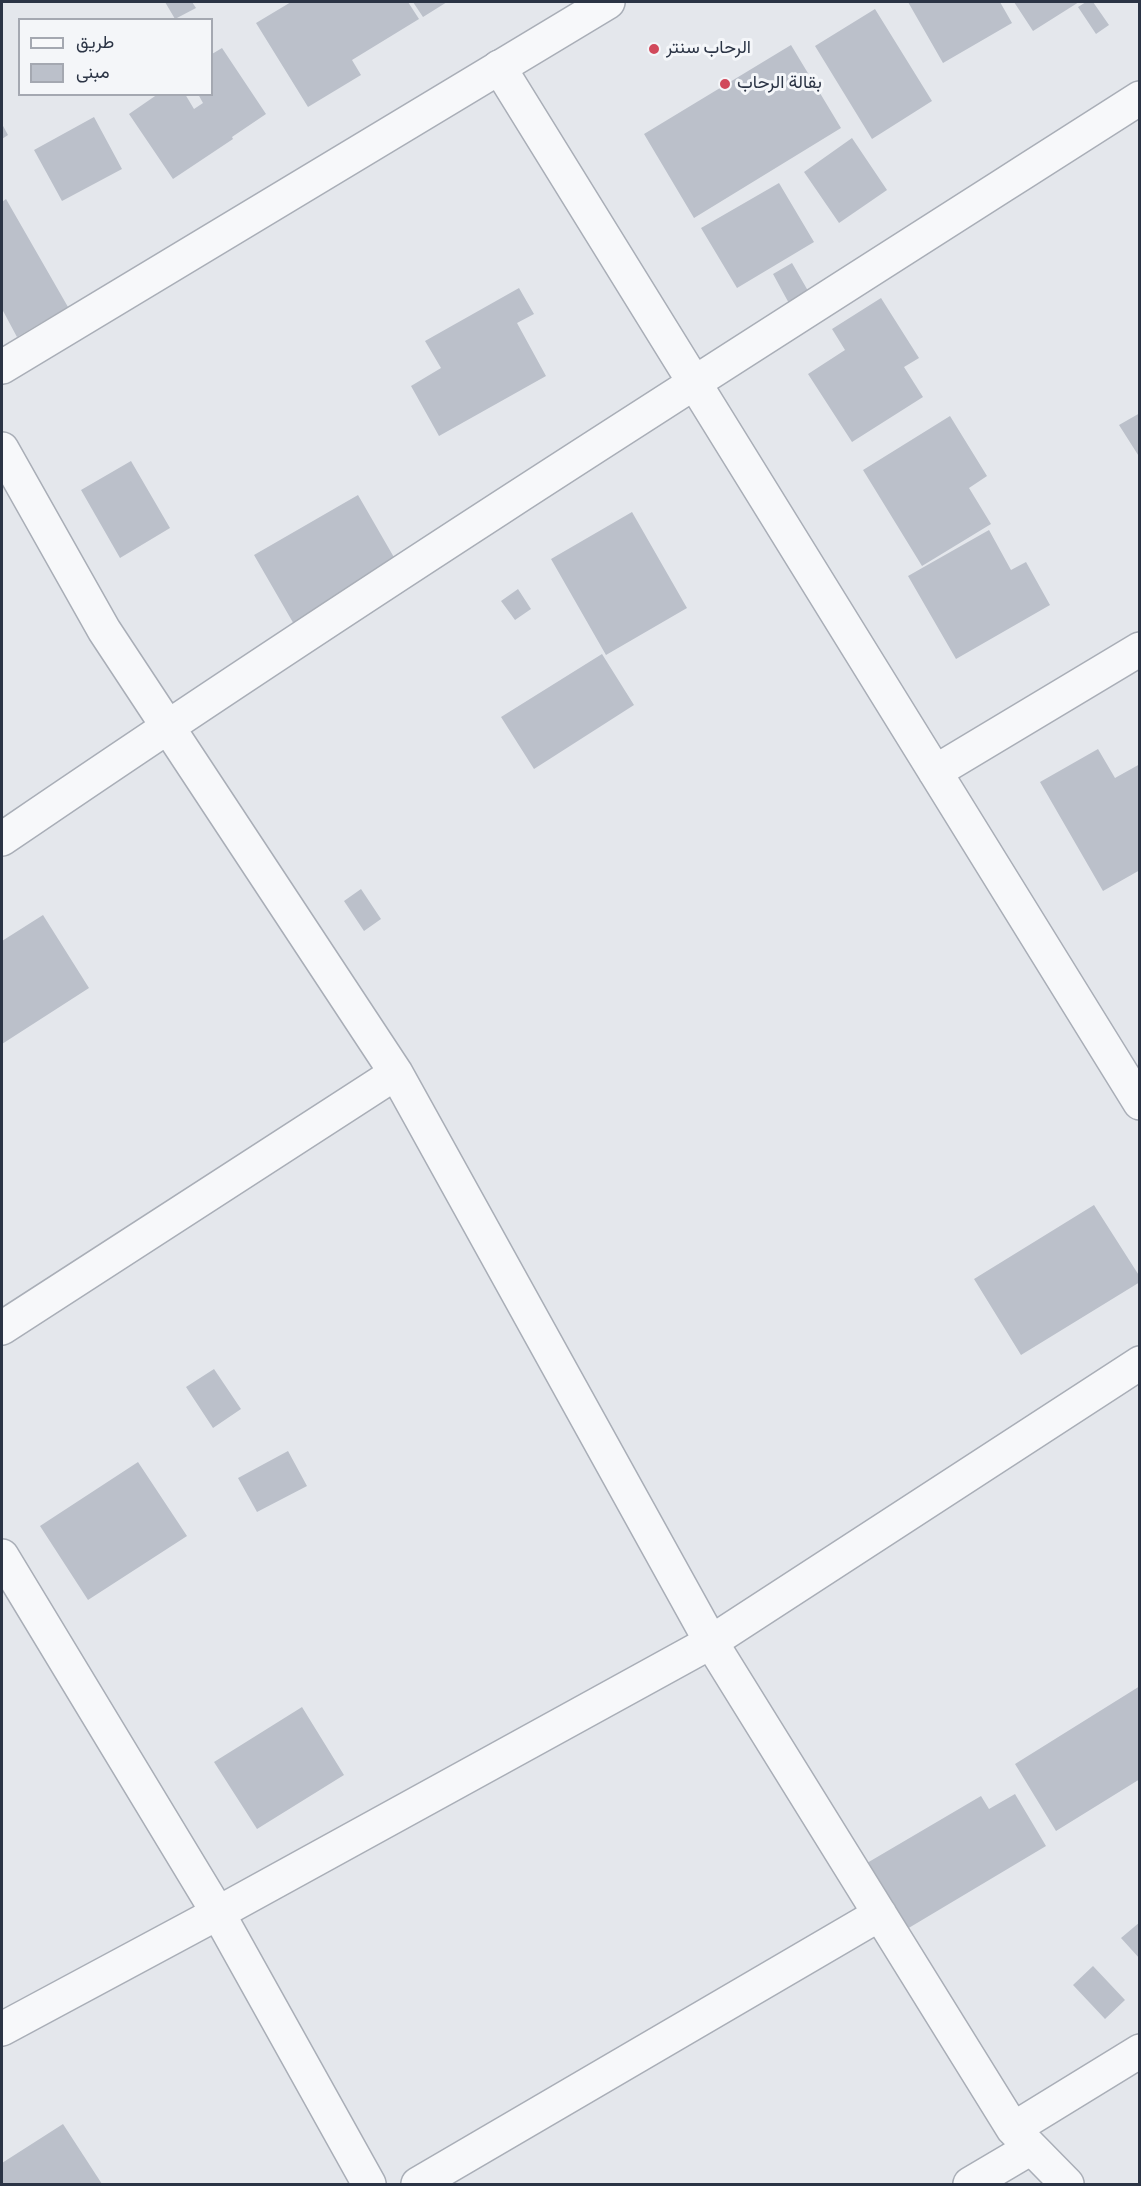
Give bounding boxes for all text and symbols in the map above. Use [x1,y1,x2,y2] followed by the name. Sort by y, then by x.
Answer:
[18,18,213,96] legend
[76,28,114,55] text: طريق
[666,38,751,60] place label: الرحاب سنتر
[647,42,661,56] marker: الرحاب سنتر
[76,58,110,85] text: مبنى
[737,73,822,95] place label: بقالة الرحاب
[718,77,732,91] marker: بقالة الرحاب

